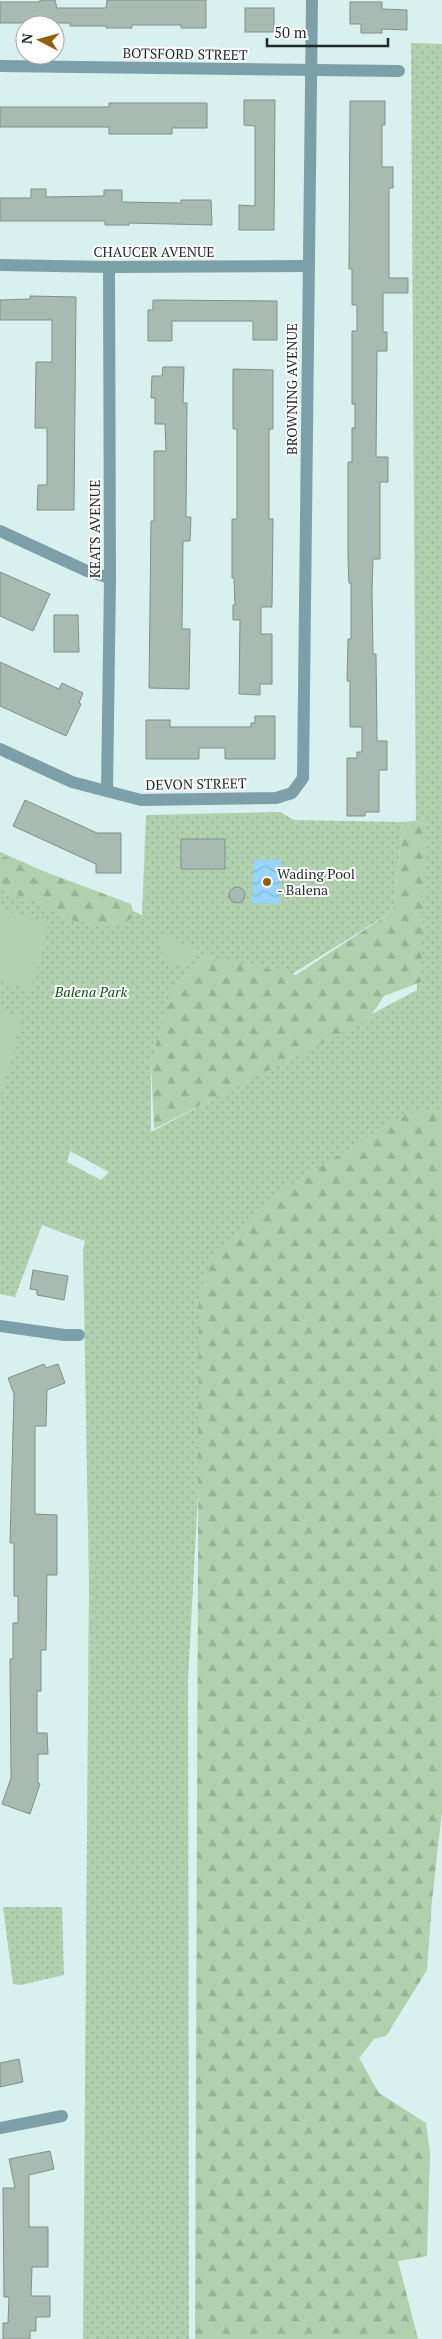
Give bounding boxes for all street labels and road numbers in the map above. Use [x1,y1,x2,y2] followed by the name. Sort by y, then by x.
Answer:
[122,43,248,64] street label: BOTSFORD STREET
[93,242,215,261] street label: CHAUCER AVENUE
[282,323,301,455] street label: BROWNING AVENUE
[85,480,104,578] street label: KEATS AVENUE
[145,773,247,794] street label: DEVON STREET

